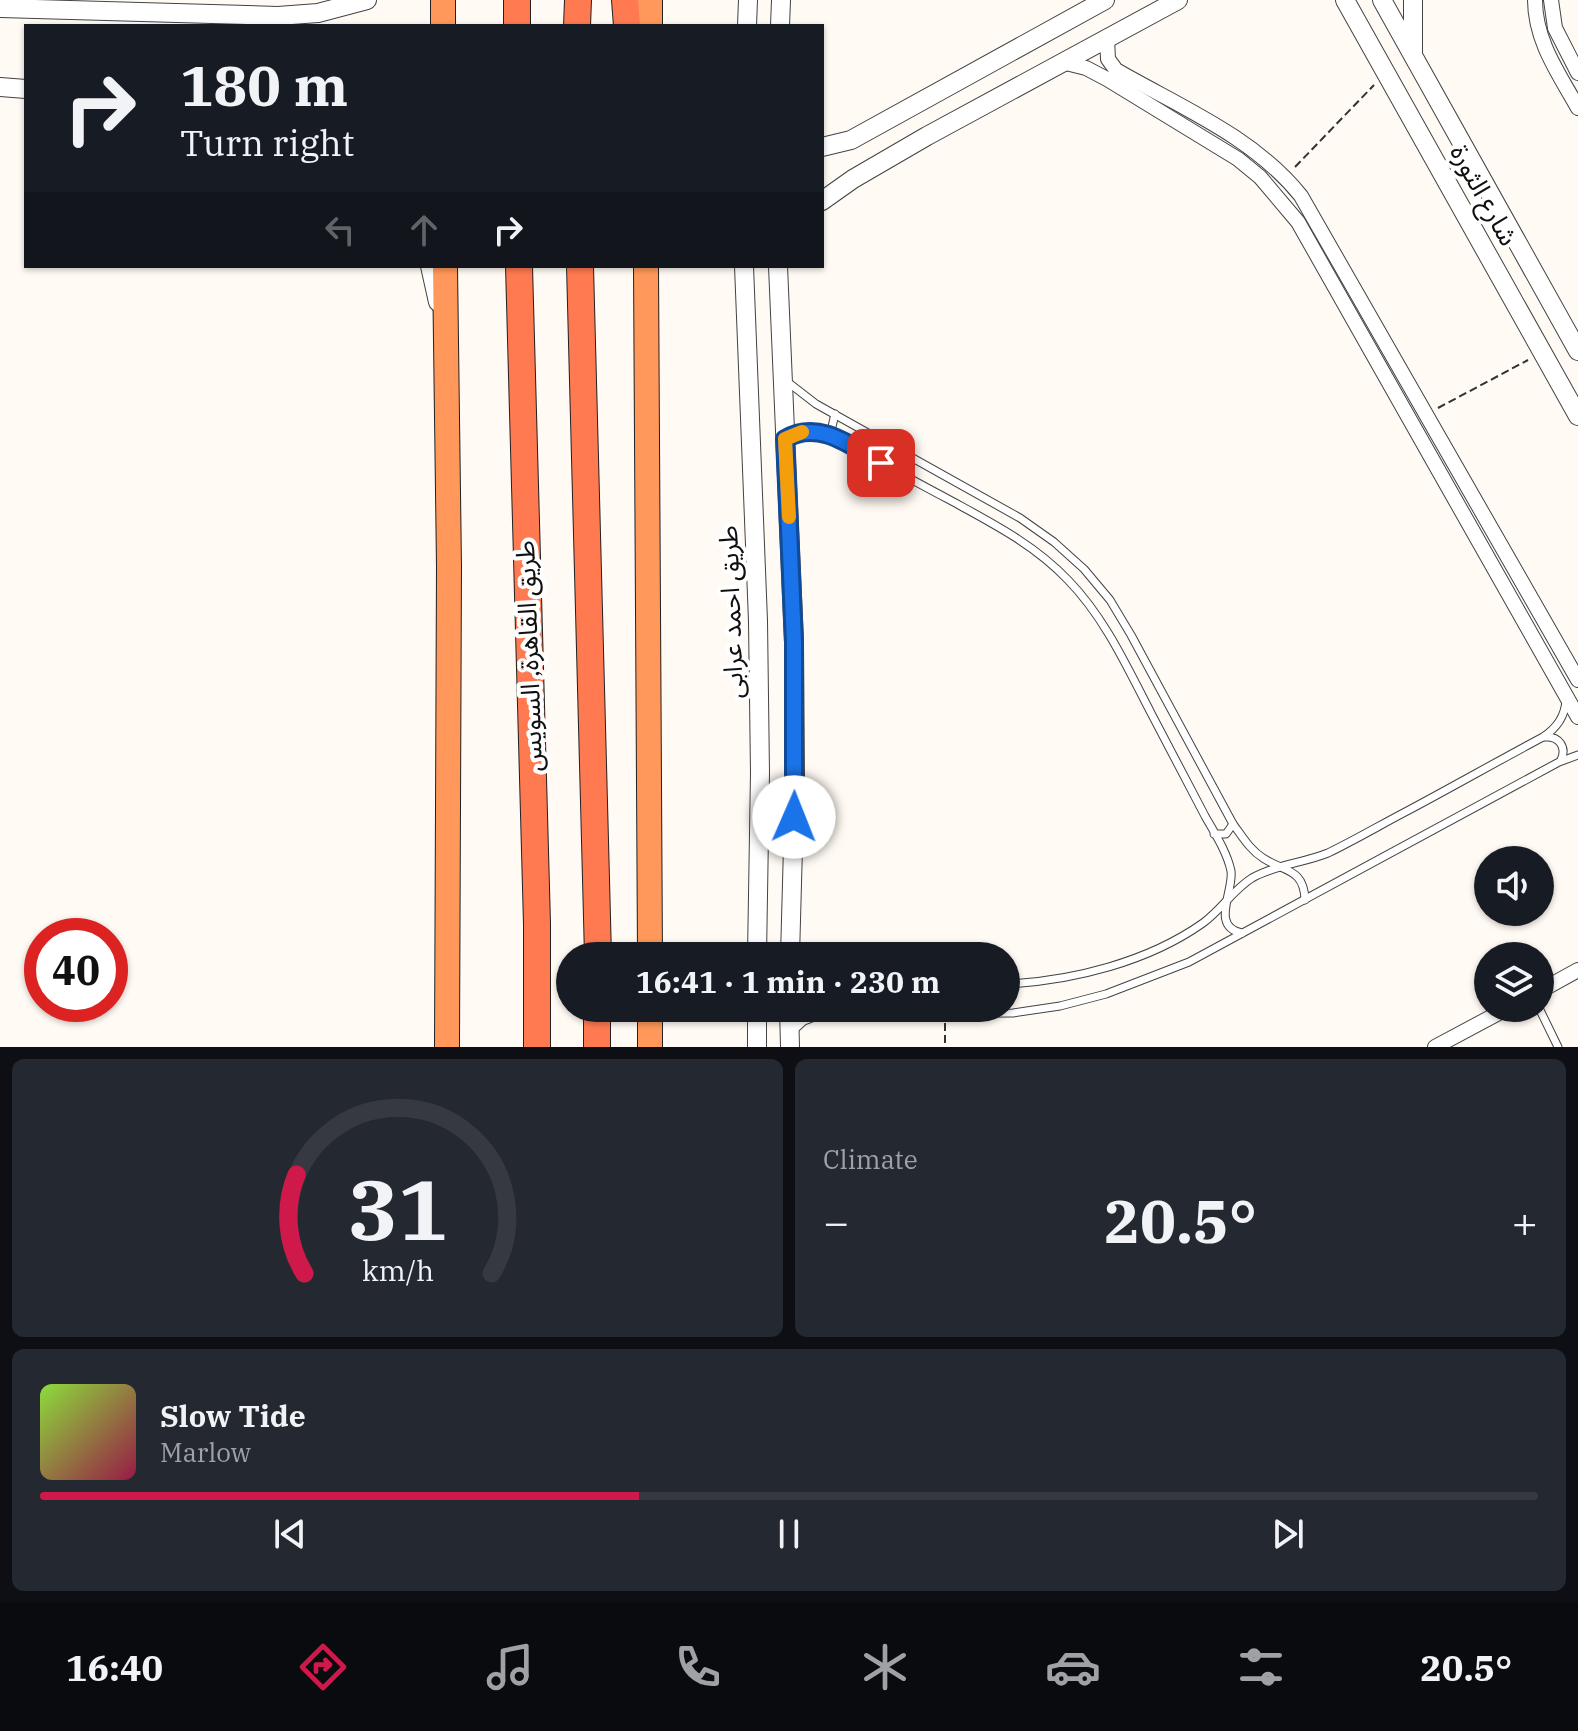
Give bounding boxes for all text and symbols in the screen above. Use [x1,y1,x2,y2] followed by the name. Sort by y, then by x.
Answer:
[180,49,348,121] text: 180 m
[48,56,152,160] icon: right
[180,119,354,166] text: Turn right
[1441,138,1527,253] street label: شارع الثورة
[318,208,362,252] icon: left
[402,208,446,252] icon: ahead
[486,208,530,252] icon: right
[847,429,915,497] pin
[859,441,903,485] icon: arrive
[710,525,750,699] street label: طريق احمد عرابى
[507,540,549,772] street label: طريق القاهرة, السويس
[752,775,836,859] position arrow
[1474,846,1554,1022] map controls
[1474,846,1554,926] button: sound
[24,918,128,1022] speed limit sign: 40
[1474,942,1554,1022] button: layers
[636,962,940,1001] text: 16:41 · 1 min · 230 m
[823,1142,918,1176] text: Climate
[348,1155,447,1263] text: 31
[1104,1181,1257,1260] text: 20.5°
[823,1193,849,1250] text: −
[1512,1193,1538,1250] text: +
[361,1252,434,1289] text: km/h
[160,1396,306,1435] text: Slow Tide
[160,1435,251,1469] text: Marlow
[268,1512,312,1556] icon: previous
[767,1512,811,1556] icon: pause
[1266,1512,1310,1556] icon: next
[295,1639,351,1695] icon: directions
[482,1639,538,1695] icon: music
[670,1639,726,1695] icon: phone
[857,1639,913,1695] icon: climate
[1045,1639,1101,1695] icon: car
[1233,1639,1289,1695] icon: filters
[66,1644,163,1691] text: 16:40
[1420,1644,1512,1691] text: 20.5°

